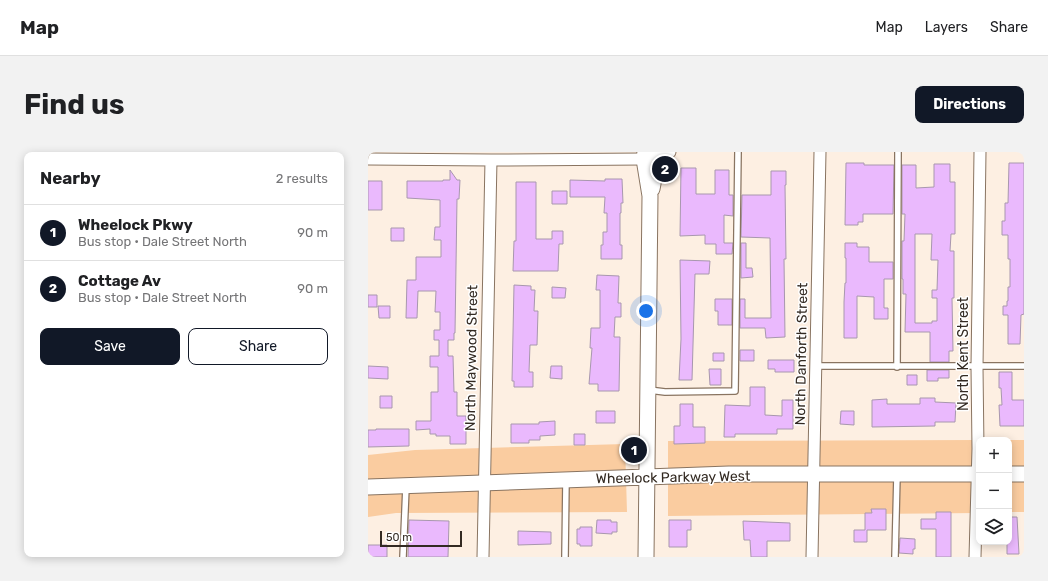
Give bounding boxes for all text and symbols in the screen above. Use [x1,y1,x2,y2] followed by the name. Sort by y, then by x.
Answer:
[20,16,59,39] text: Map
[876,19,903,36] text: Map
[925,19,968,36] text: Layers
[990,19,1028,36] text: Share
[915,86,1024,123] button: Directions
[24,88,124,121] text: Find us
[652,154,678,184] pin: 2
[40,168,101,188] text: Nearby
[276,171,328,186] text: 2 results
[78,216,193,234] text: Wheelock Pkwy
[50,225,56,240] text: 1
[297,225,328,240] text: 90 m
[78,234,247,249] text: Bus stop · Dale Street North
[78,272,161,290] text: Cottage Av
[49,281,57,296] text: 2
[297,281,328,296] text: 90 m
[792,282,811,426] street label: North Danforth Street
[462,284,481,431] street label: North Maywood Street
[78,290,247,305] text: Bus stop · Dale Street North
[955,296,972,411] street label: North Kent Street
[636,301,656,321] your location
[40,328,180,365] button: Save
[188,328,328,365] button: Share
[621,435,647,465] pin: 1
[976,437,1012,545] map controls
[976,437,1012,473] button: +
[595,468,751,487] street label: Wheelock Parkway West
[976,473,1012,509] button: −
[976,509,1012,545] button: layers
[380,529,462,548] scale bar
[386,531,412,544] text: 50 m

